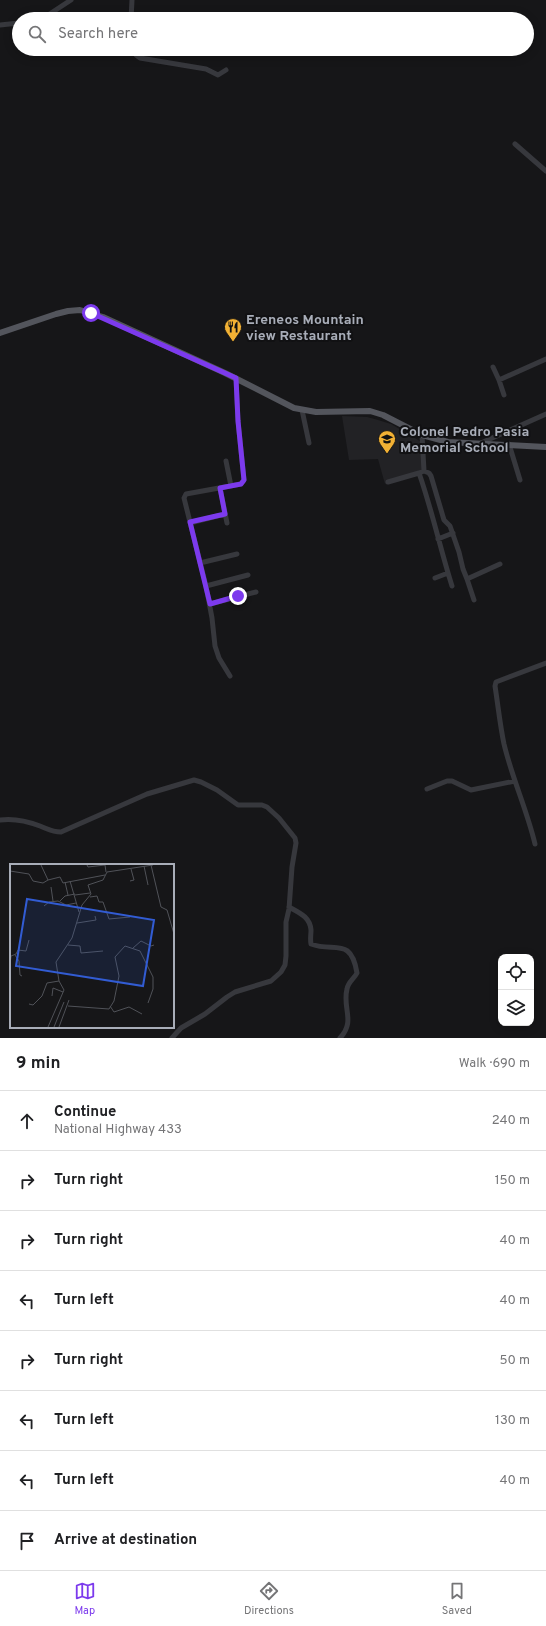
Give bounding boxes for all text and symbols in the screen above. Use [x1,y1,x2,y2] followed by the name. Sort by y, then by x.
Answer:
[12,12,534,56] search box
[26,23,48,45] icon: search
[58,25,138,44] text: Search here
[82,304,100,322] route start
[246,312,364,345] place label: Ereneos Mountain view Restaurant
[223,317,243,342] restaurant icon: Ereneos Mountain view Restaurant
[400,424,529,457] place label: Colonel Pedro Pasia Memorial School
[377,429,397,454] school or university icon: Colonel Pedro Pasia Memorial School
[229,587,247,605] route end
[10,864,174,1028] inset map
[498,954,534,1026] map controls
[498,954,534,990] button: locate
[498,990,534,1026] button: layers
[16,1053,60,1075] text: 9 min
[459,1056,530,1072] text: Walk · 690 m
[54,1103,116,1122] text: Continue
[16,1110,38,1132] icon: ahead
[492,1113,530,1129] text: 240 m
[54,1122,182,1138] text: National Highway 433
[16,1170,38,1192] icon: right
[54,1171,123,1190] text: Turn right
[495,1173,530,1189] text: 150 m
[16,1230,38,1252] icon: right
[54,1231,123,1250] text: Turn right
[500,1233,530,1249] text: 40 m
[16,1290,38,1312] icon: left
[54,1291,114,1310] text: Turn left
[500,1293,530,1309] text: 40 m
[16,1350,38,1372] icon: right
[54,1351,123,1370] text: Turn right
[500,1353,530,1369] text: 50 m
[16,1410,38,1432] icon: left
[54,1411,114,1430] text: Turn left
[495,1413,530,1429] text: 130 m
[16,1470,38,1492] icon: left
[54,1471,114,1490] text: Turn left
[500,1473,530,1489] text: 40 m
[16,1530,38,1552] icon: arrive
[54,1531,197,1550] text: Arrive at destination
[74,1580,96,1618] tab: Map
[244,1580,294,1618] tab: Directions
[442,1580,472,1618] tab: Saved

